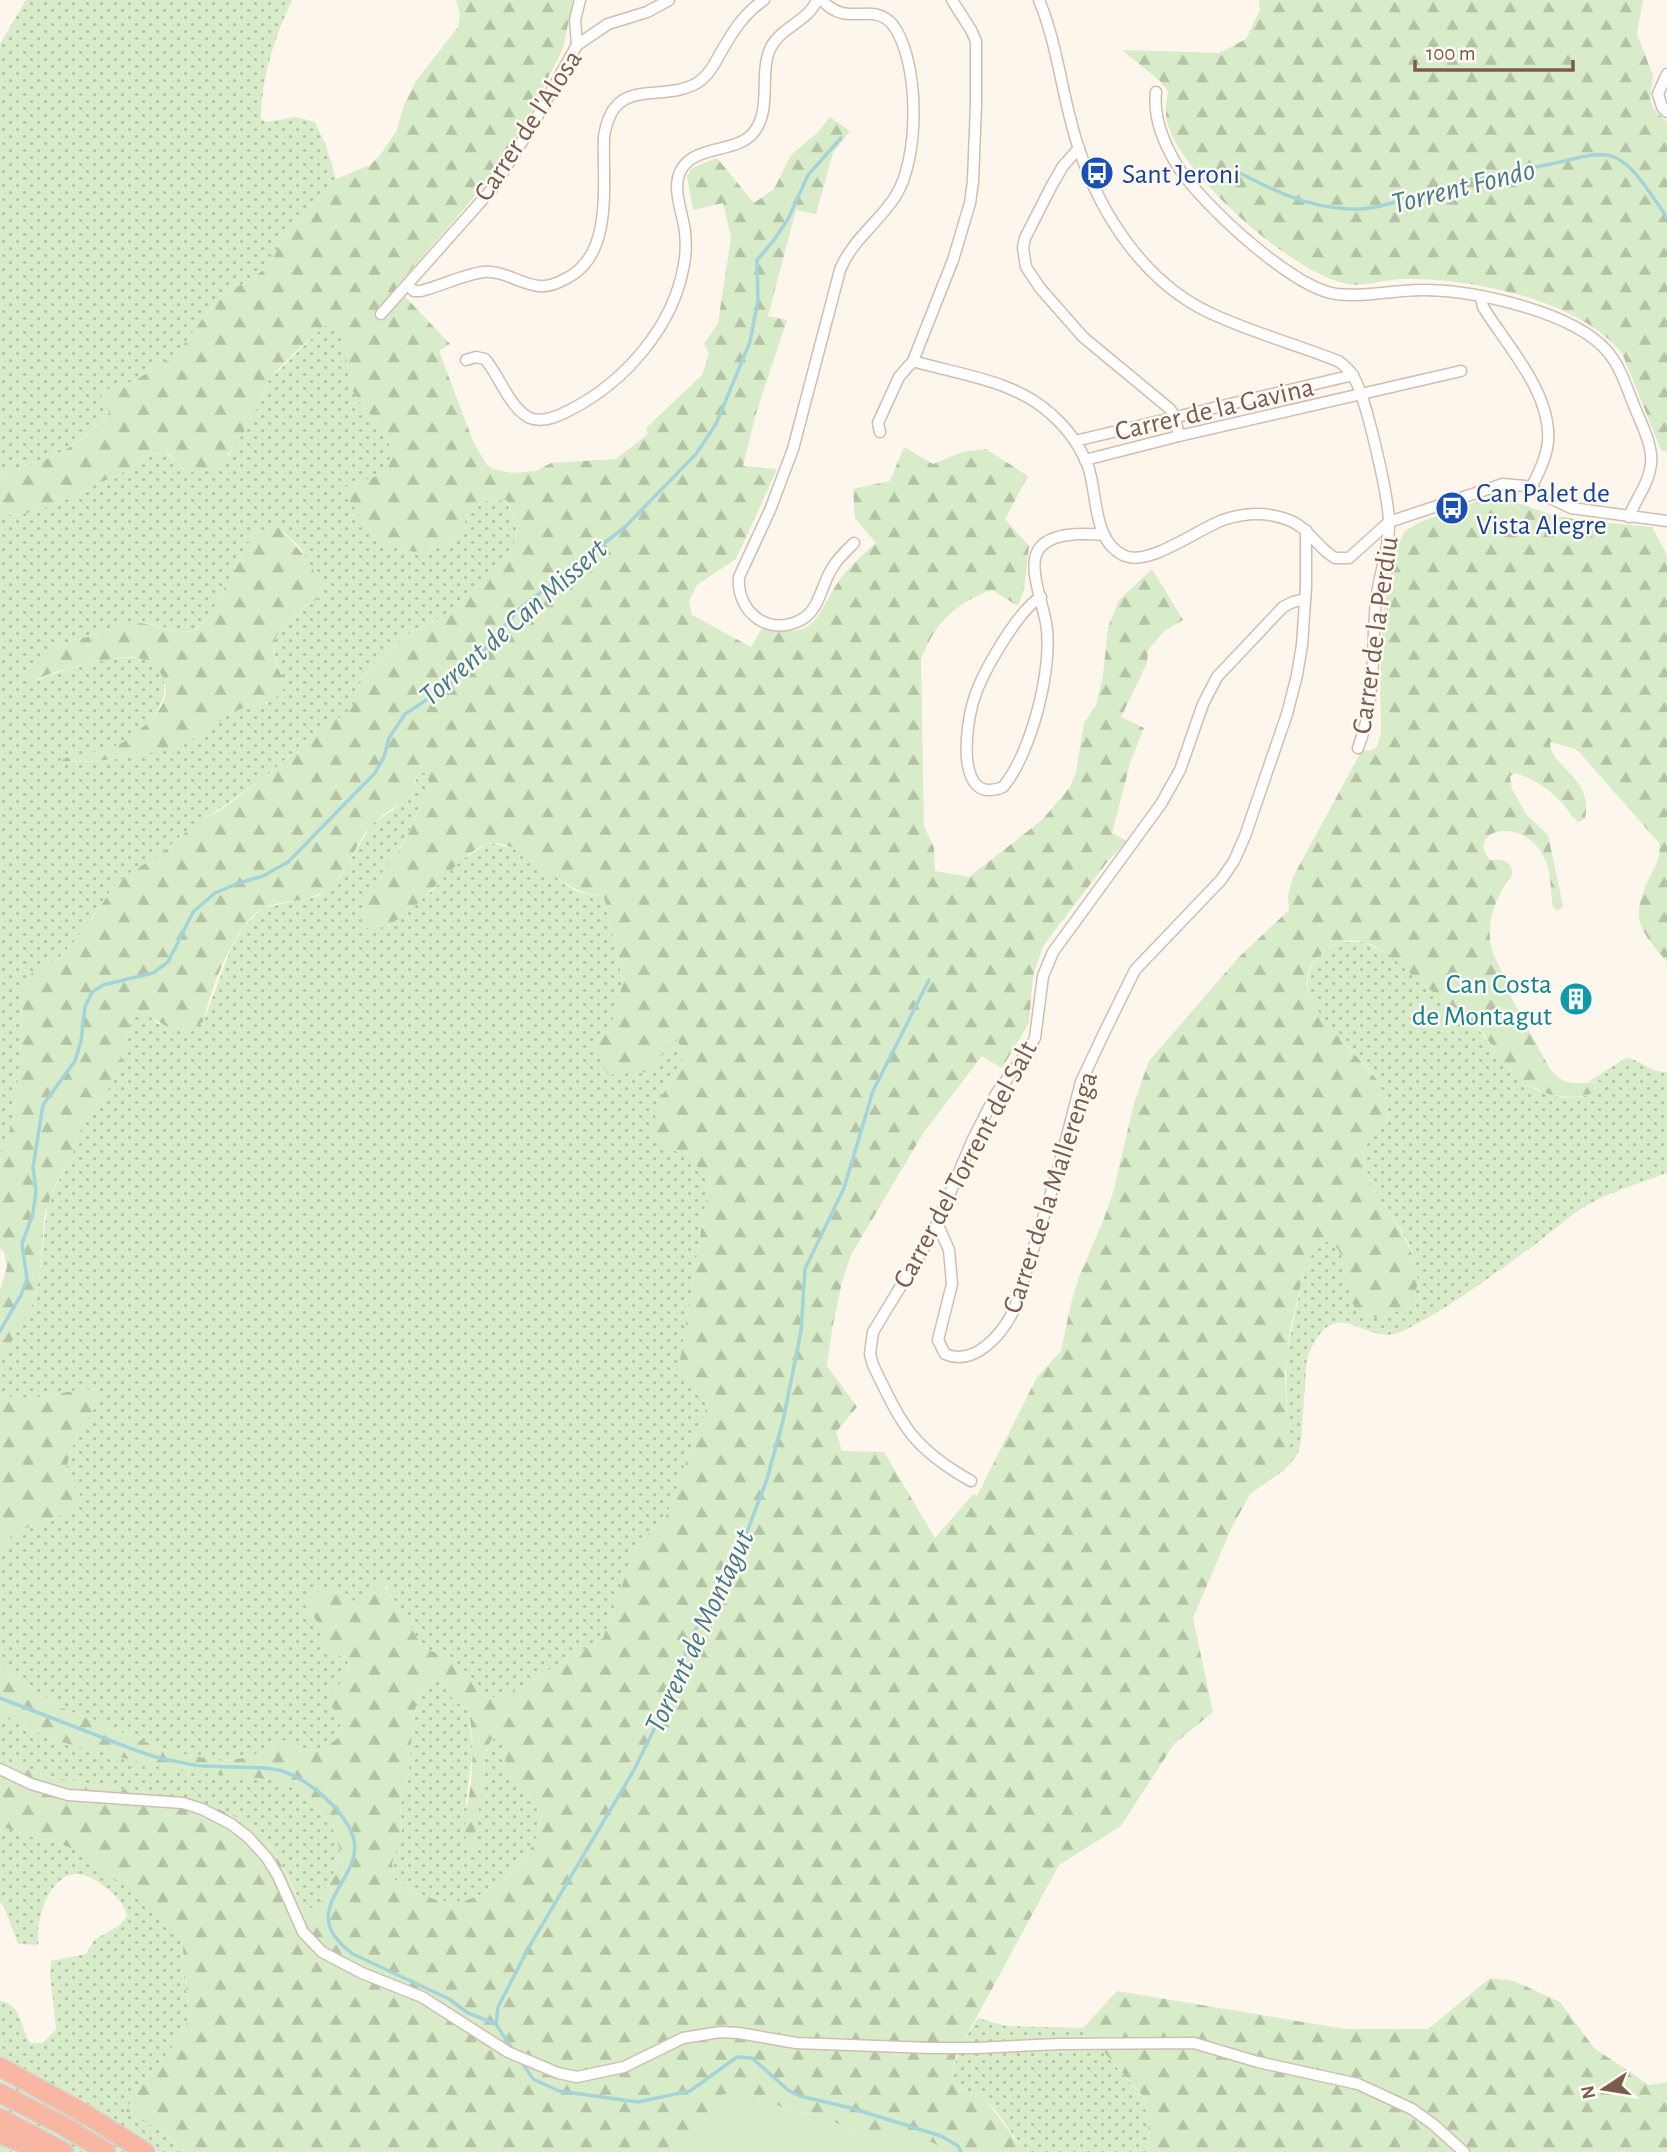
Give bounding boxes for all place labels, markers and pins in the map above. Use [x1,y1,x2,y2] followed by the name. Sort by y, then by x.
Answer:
[1078,154,1116,192] bus stop icon: Sant Jeroni
[1122,161,1240,189] place label: Sant Jeroni
[1476,480,1610,540] place label: Can Palet de Vista Alegre
[1433,489,1471,527] bus stop icon: Can Palet de Vista Alegre
[1412,971,1552,1031] place label: Can Costa de Montagut
[1557,980,1595,1018] building icon: Can Costa de Montagut

